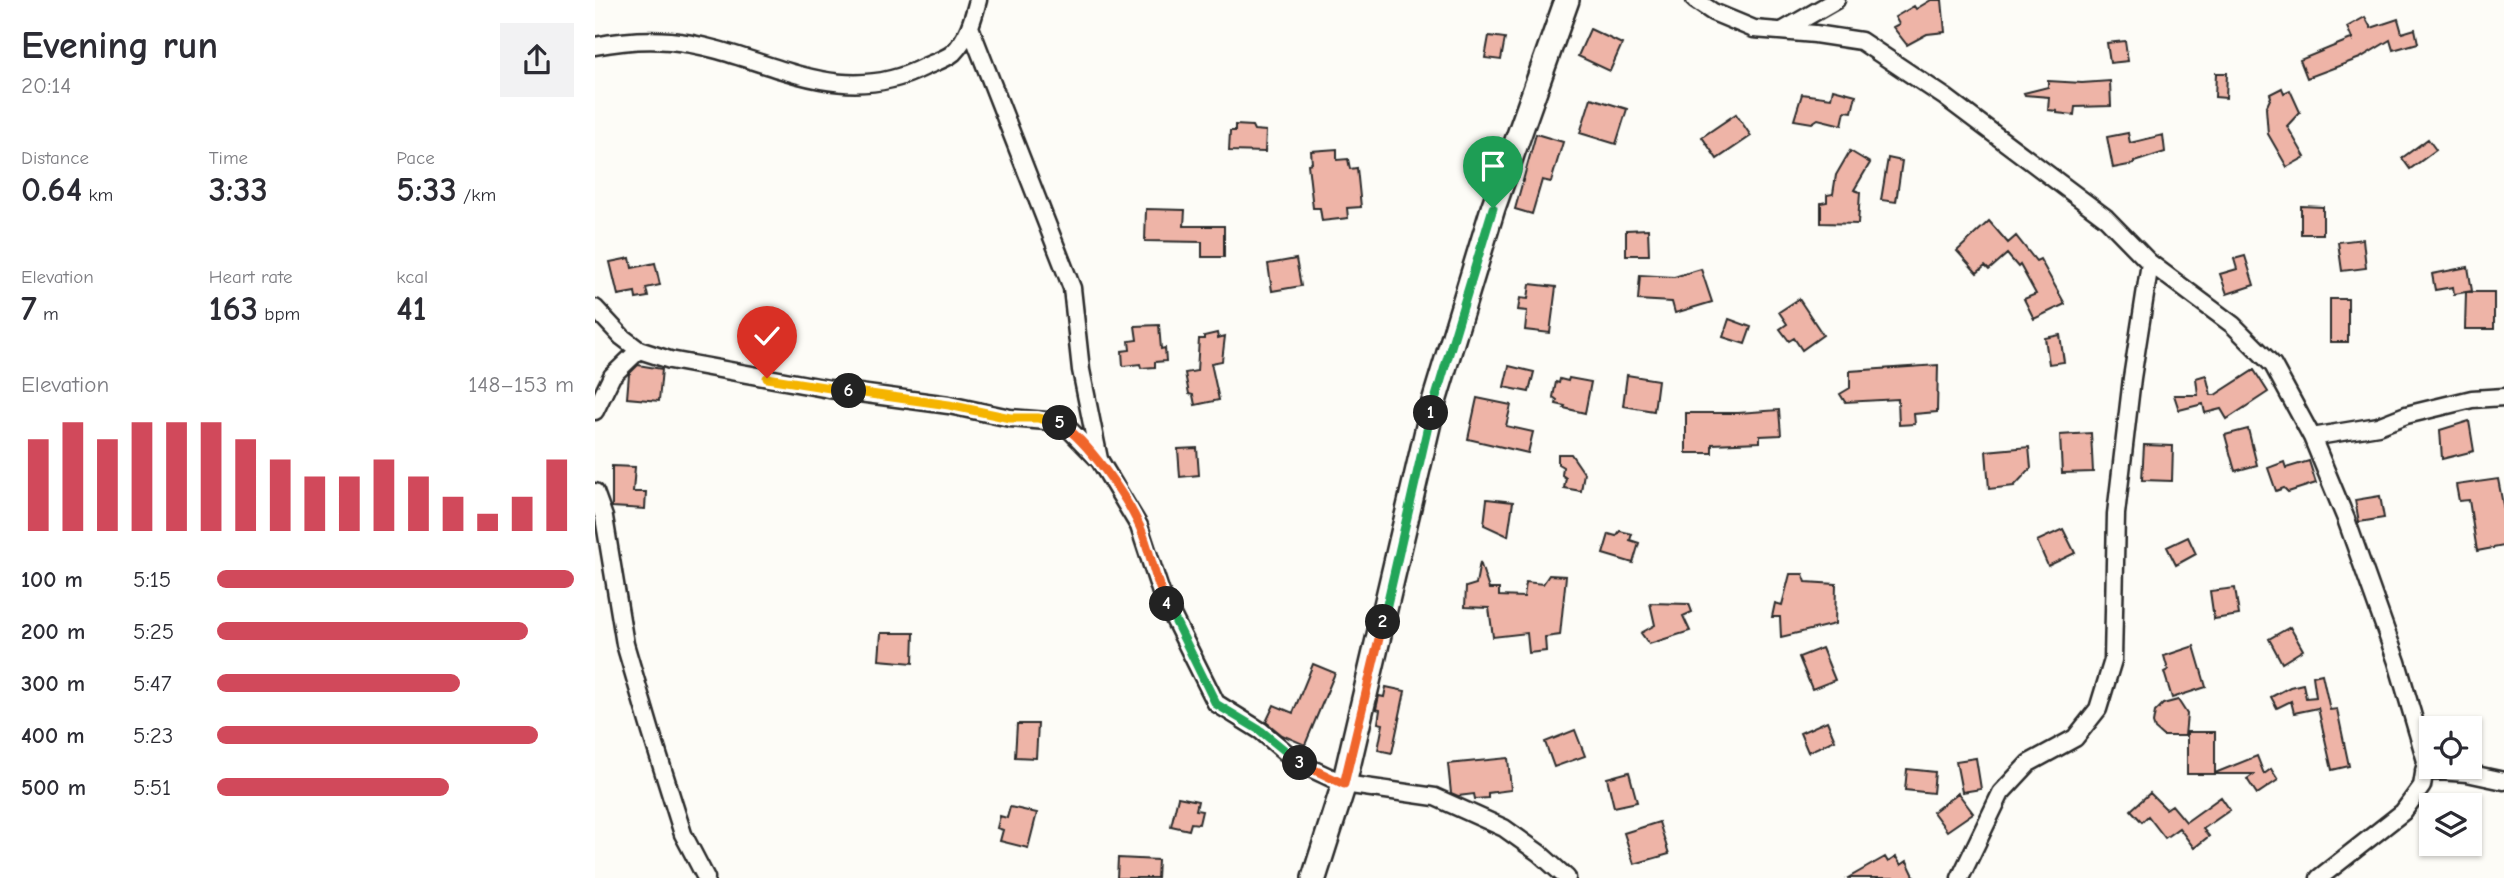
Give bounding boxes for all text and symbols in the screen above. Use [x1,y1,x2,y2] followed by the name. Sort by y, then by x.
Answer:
[500,23,574,97] button: share
[21,24,218,68] text: Evening run
[21,72,71,99] text: 20:14
[1463,136,1523,208] pin
[21,147,89,169] text: Distance
[209,147,248,169] text: Time
[396,147,435,169] text: Pace
[1474,147,1512,185] icon: arrive
[21,169,82,210] text: 0.64
[209,169,268,210] text: 3:33
[396,169,457,210] text: 5:33
[82,184,113,206] text: km
[457,184,496,206] text: /km
[21,266,94,288] text: Elevation
[209,266,292,288] text: Heart rate
[396,266,428,288] text: kcal
[21,288,37,329] text: 7
[209,288,258,329] text: 163
[396,288,427,329] text: 41
[37,303,59,325] text: m
[258,303,300,325] text: bpm
[737,306,797,378] pin
[748,317,786,355] icon: check
[21,371,109,398] text: Elevation
[468,371,574,398] text: 148–153 m
[831,374,867,408] pin: 6
[844,379,853,401] text: 6
[1413,396,1449,430] pin: 1
[1427,401,1434,423] text: 1
[1043,406,1077,440] pin: 5
[1054,411,1065,433] text: 5
[21,566,83,593] text: 100 m
[133,566,171,593] text: 5:15
[1149,586,1185,622] pin: 4
[1162,592,1171,614] text: 4
[1365,604,1401,640] pin: 2
[1378,610,1387,632] text: 2
[21,618,85,645] text: 200 m
[133,618,174,645] text: 5:25
[21,670,85,697] text: 300 m
[133,670,172,697] text: 5:47
[2419,716,2482,856] map controls
[2419,716,2482,779] button: locate
[21,722,85,749] text: 400 m
[133,722,173,749] text: 5:23
[1283,746,1317,780] pin: 3
[1295,751,1304,773] text: 3
[21,774,86,801] text: 500 m
[133,774,171,801] text: 5:51
[2419,793,2482,856] button: layers

